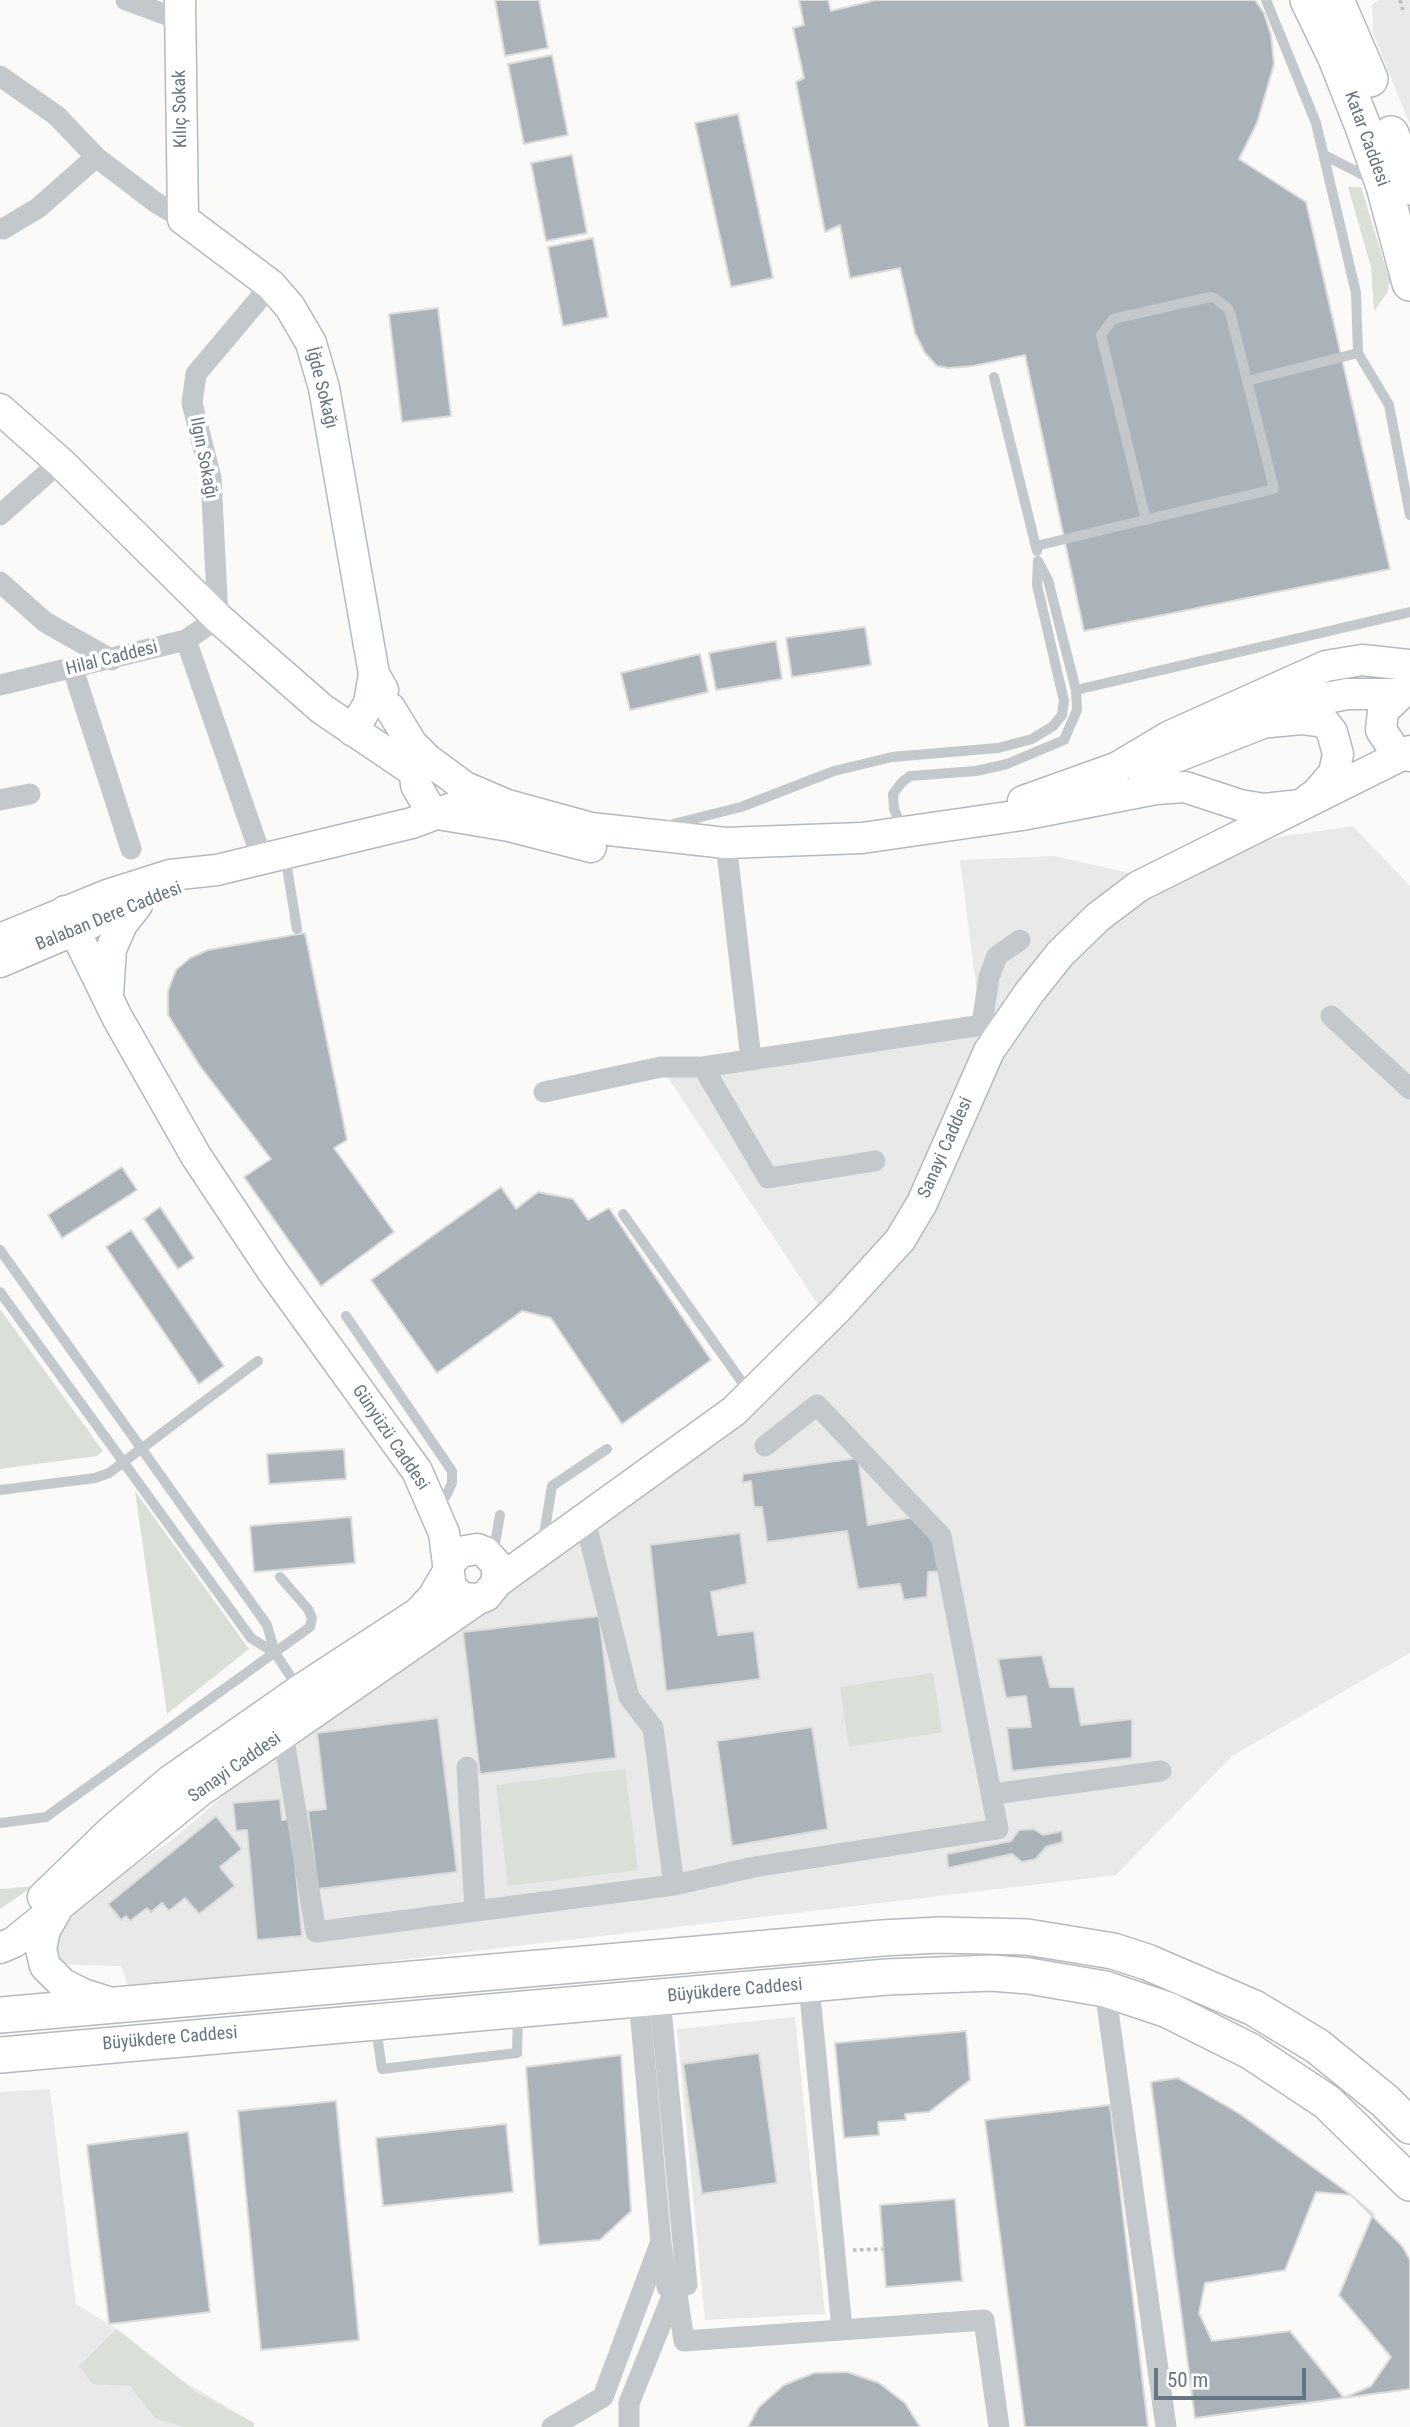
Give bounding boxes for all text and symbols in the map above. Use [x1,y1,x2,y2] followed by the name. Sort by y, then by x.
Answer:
[170,70,192,148] street label: Kılıç Sokak
[1339,89,1393,189] street label: Katar Caddesi
[300,345,342,431] street label: İğde Sokağı
[184,415,222,501] street label: Ilgın Sokağı
[64,637,160,681] street label: Hilal Caddesi
[33,878,185,956] street label: Balaban Dere Caddesi
[914,1094,978,1202] street label: Sanayi Caddesi
[347,1381,433,1495] street label: Günyüzü Caddesi
[184,1728,286,1808] street label: Sanayi Caddesi
[667,1974,803,2008] street label: Büyükdere Caddesi
[102,2022,238,2056] street label: Büyükdere Caddesi
[1158,2354,1310,2398] scale bar
[1167,2368,1208,2392] text: 50 m

